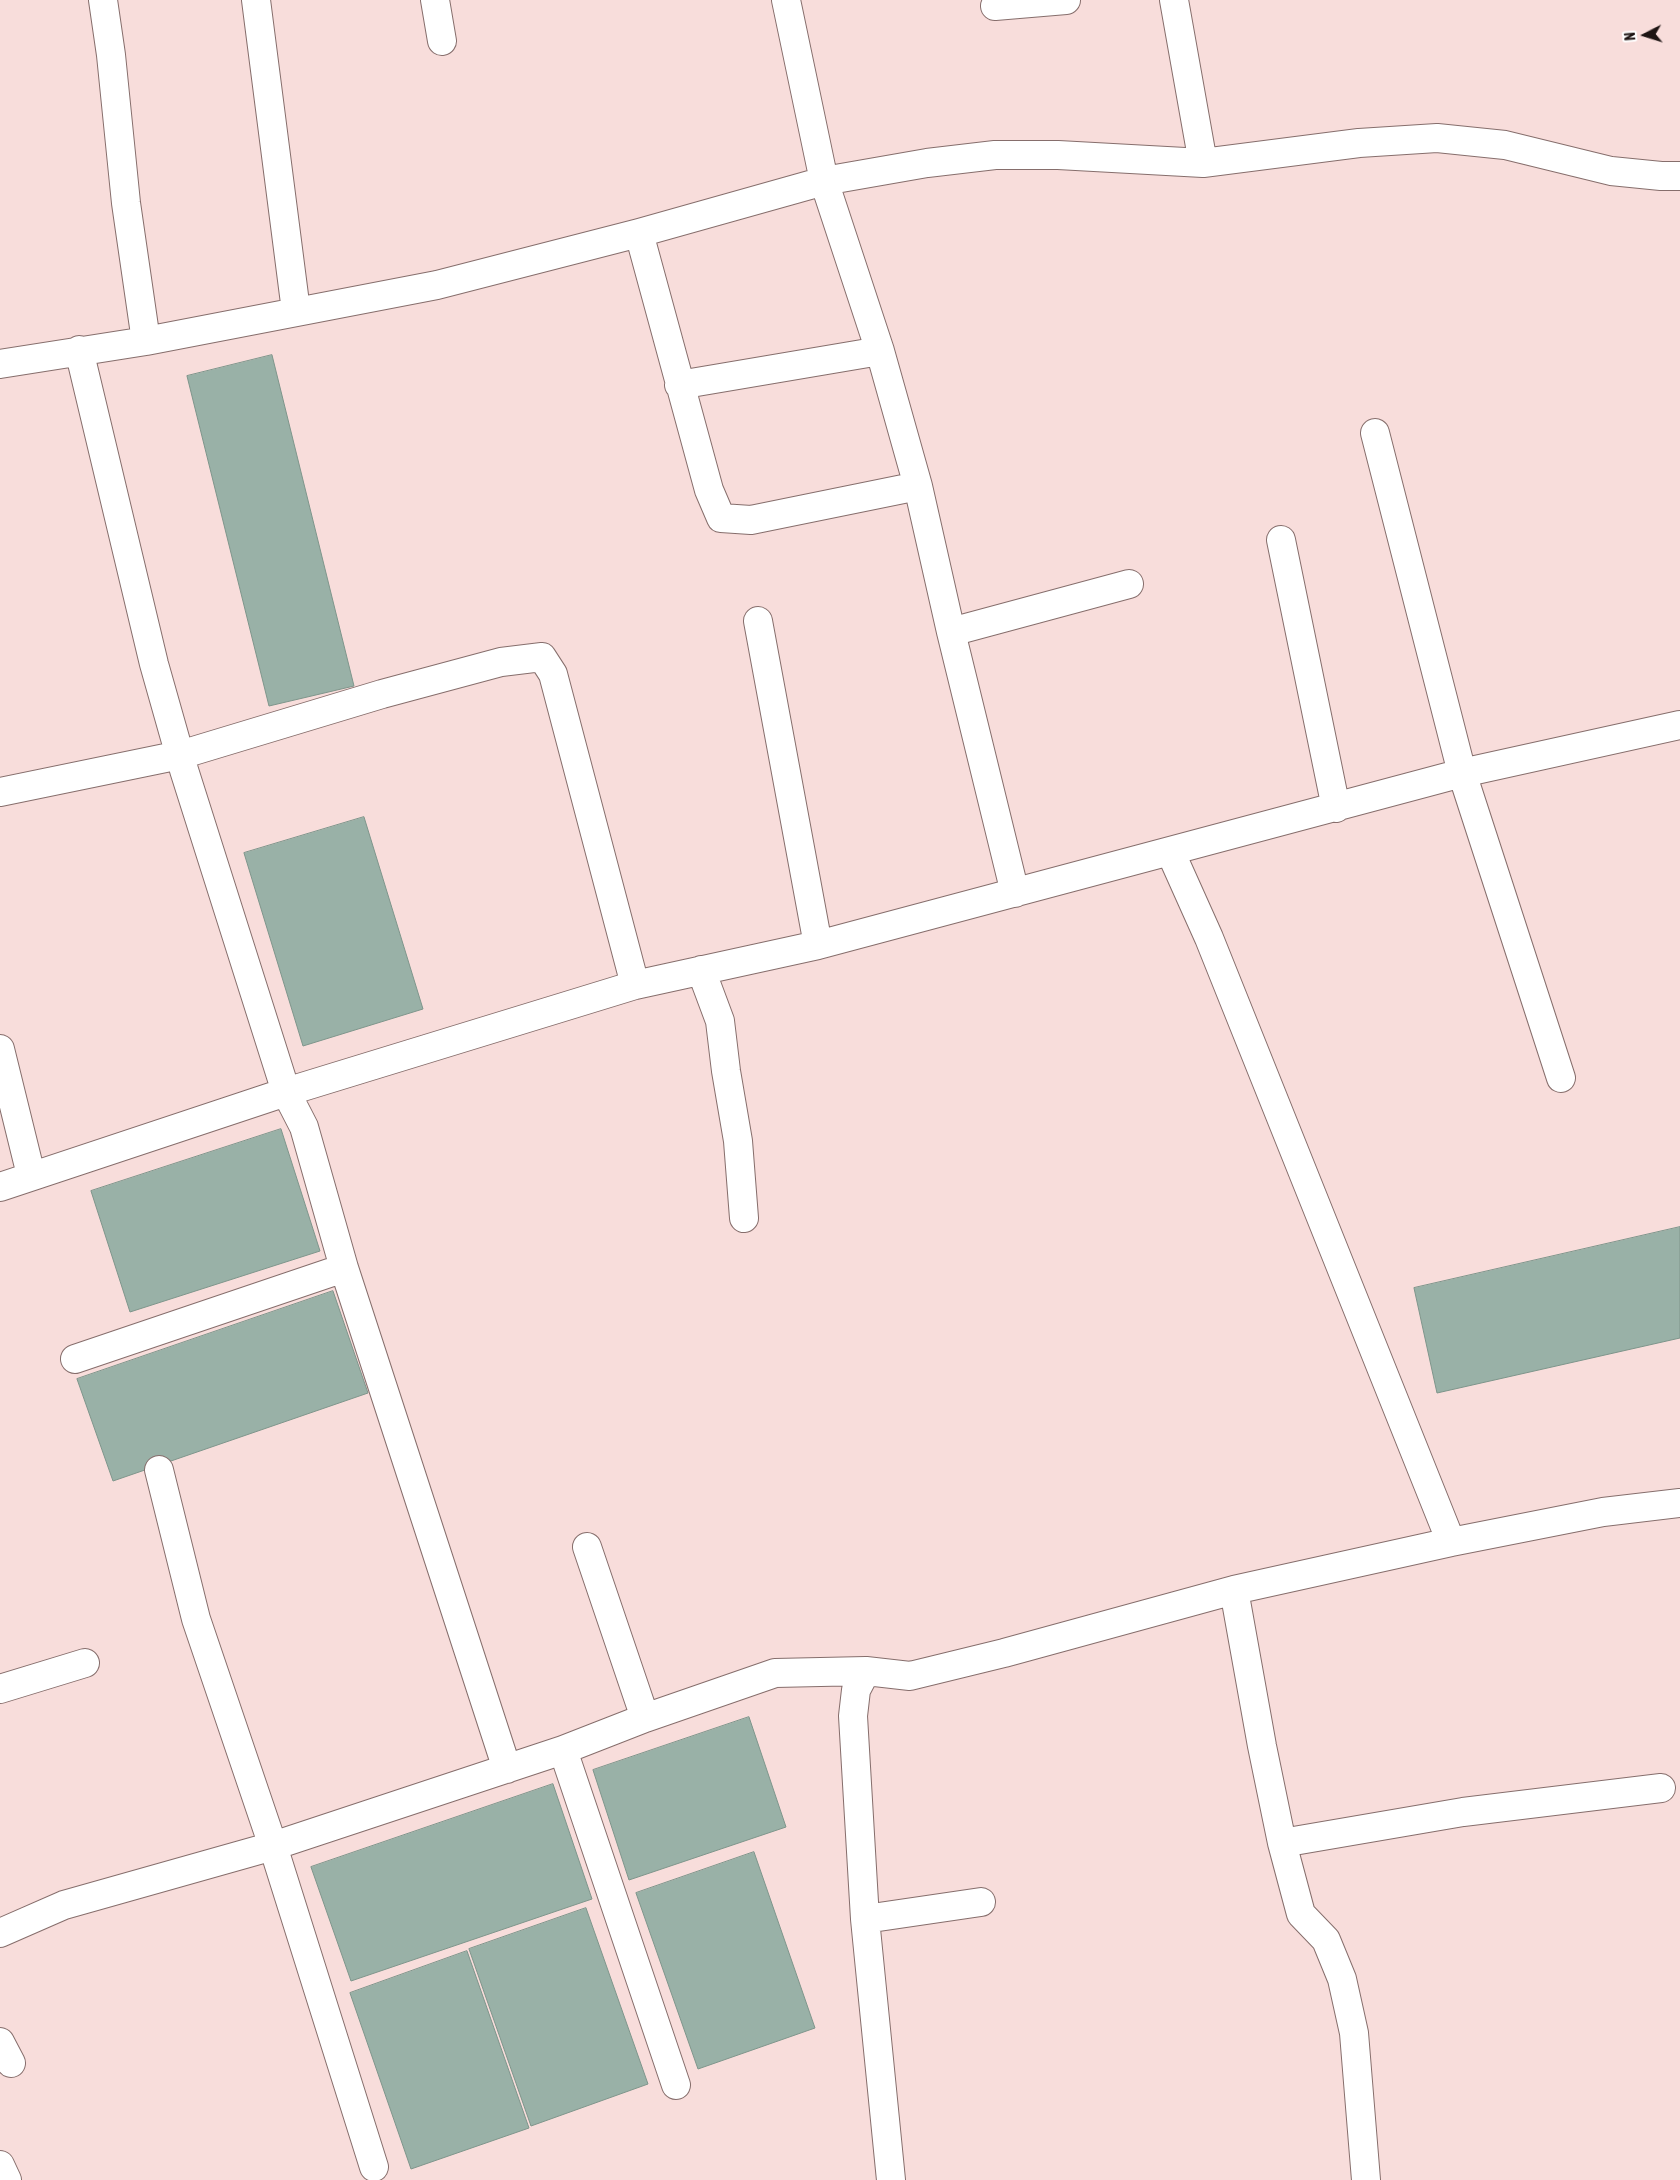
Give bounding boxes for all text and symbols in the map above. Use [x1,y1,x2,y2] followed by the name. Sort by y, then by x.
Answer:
[1620,10,1670,60] north arrow
[1622,32,1638,41] text: N

